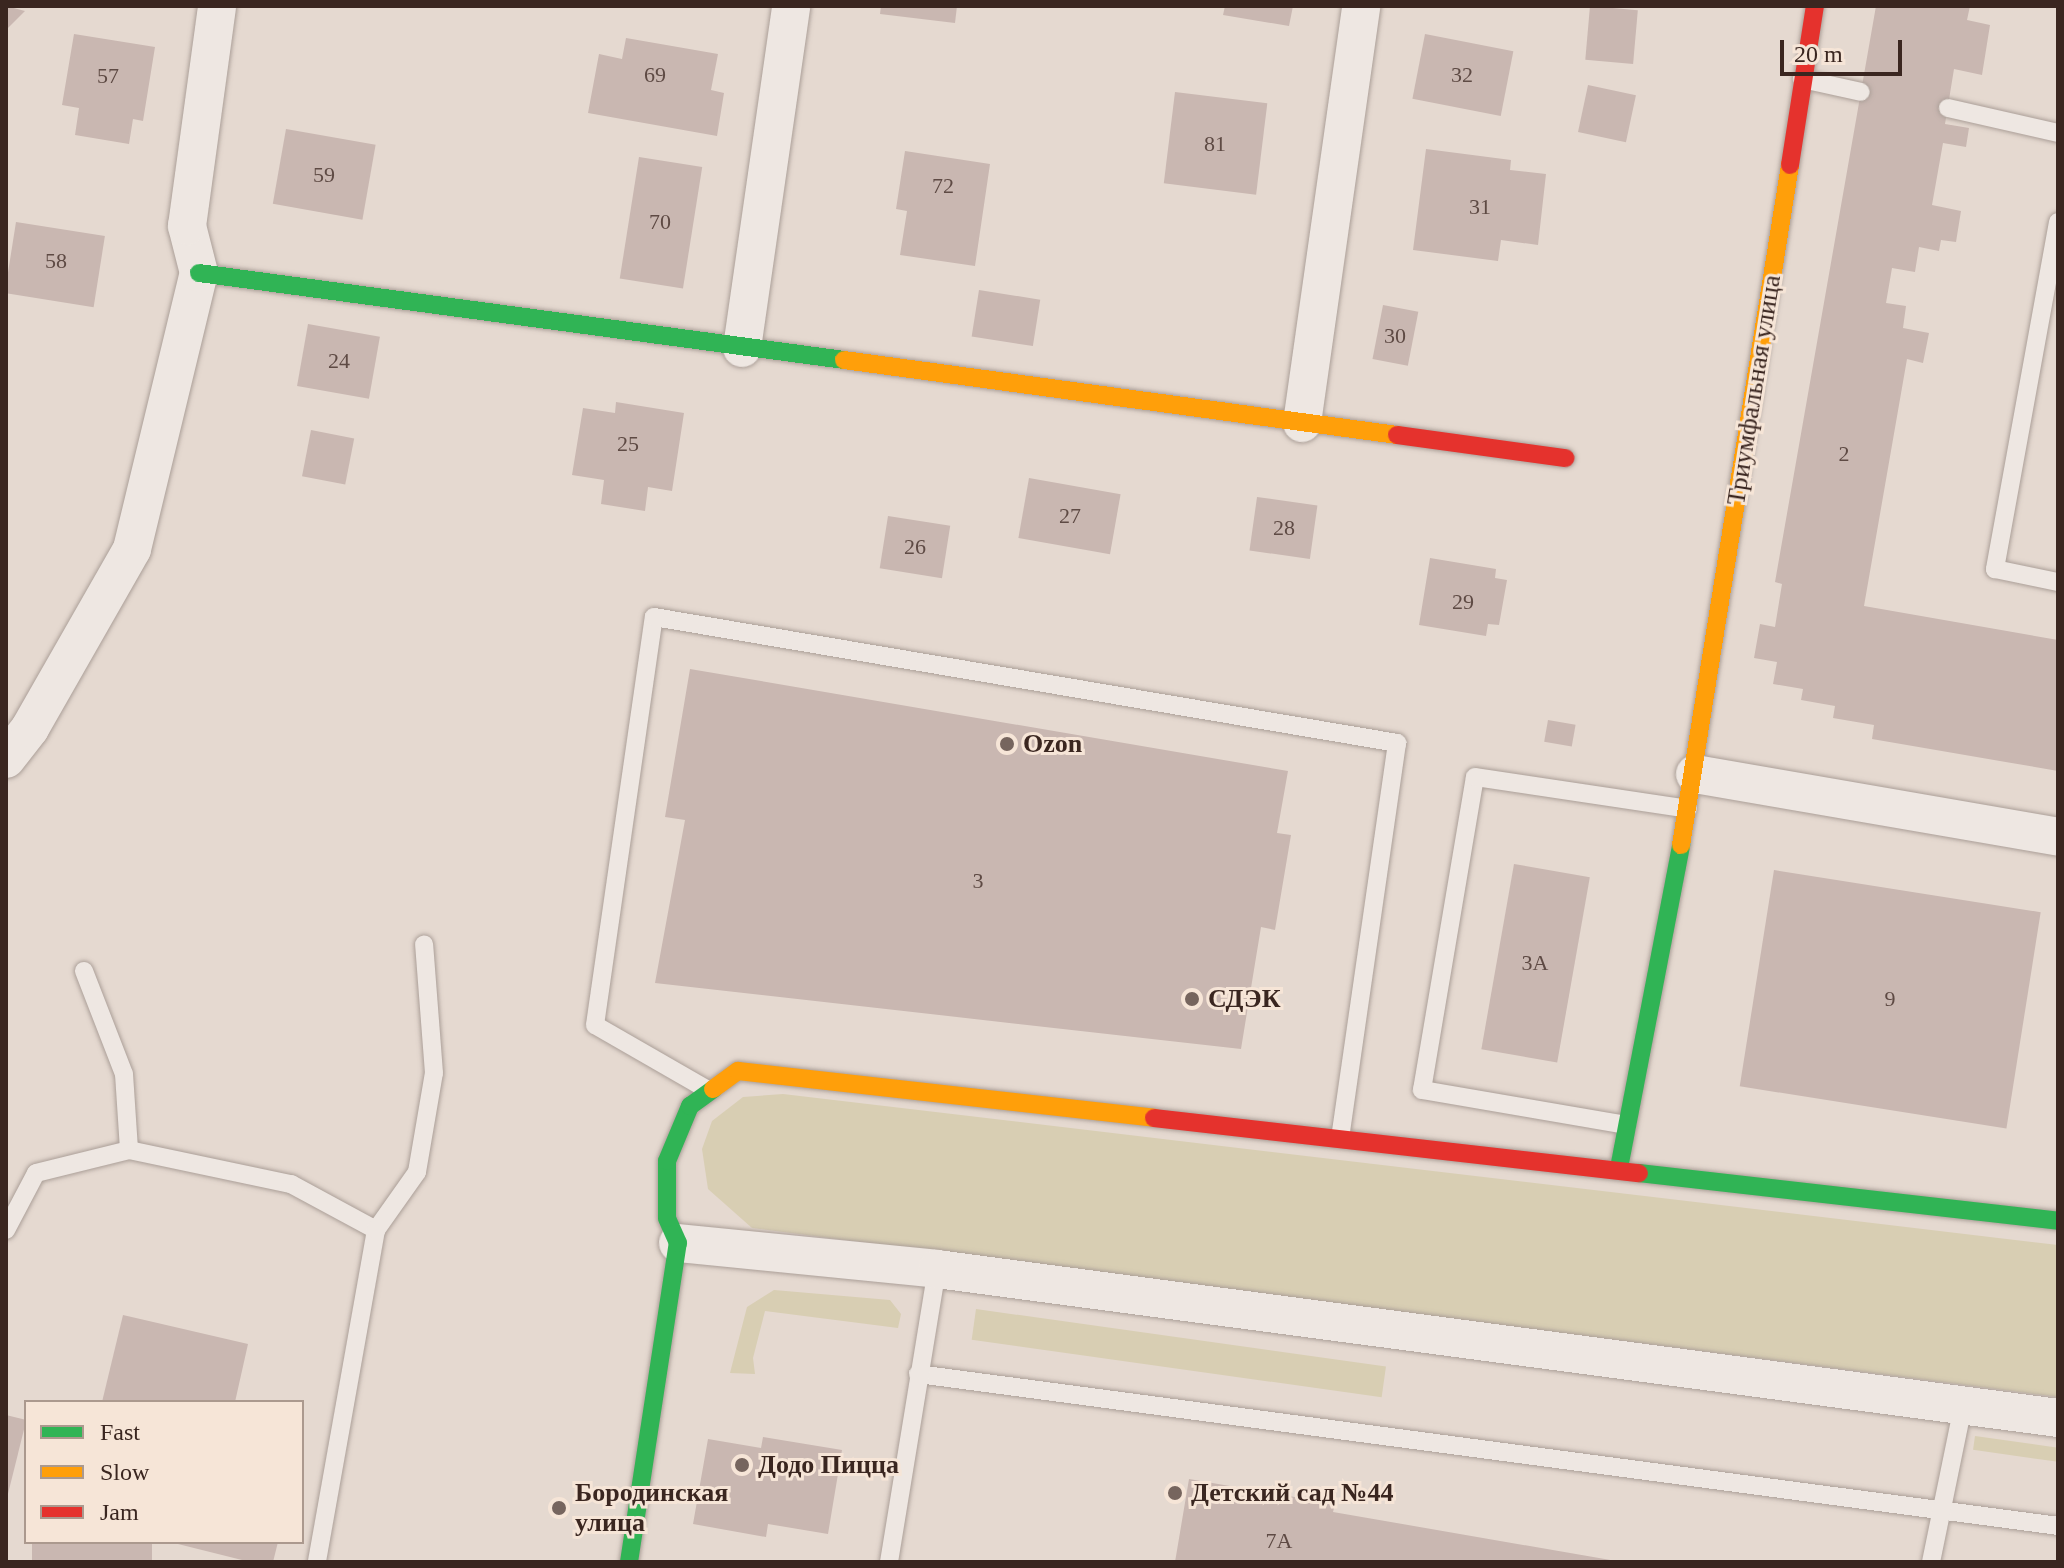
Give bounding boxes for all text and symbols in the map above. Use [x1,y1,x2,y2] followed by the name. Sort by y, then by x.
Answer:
[1784,24,1906,74] scale bar
[1794,41,1843,67] text: 20 m
[644,62,666,88] house number: 69
[1451,62,1473,88] house number: 32
[97,63,119,89] house number: 57
[1204,131,1226,157] house number: 81
[313,162,335,188] house number: 59
[932,173,954,199] house number: 72
[1469,194,1491,220] house number: 31
[649,209,671,235] house number: 70
[45,248,67,274] house number: 58
[1720,273,1788,507] street label: Триумфальная улица
[1384,323,1406,349] house number: 30
[328,348,350,374] house number: 24
[617,431,639,457] house number: 25
[1838,441,1850,467] house number: 2
[1059,503,1081,529] house number: 27
[1273,515,1295,541] house number: 28
[904,534,926,560] house number: 26
[1452,589,1474,615] house number: 29
[1023,728,1082,760] place label: Ozon
[998,735,1016,753] marker: Ozon
[972,868,984,894] house number: 3
[1522,950,1548,976] house number: 3А
[1208,983,1281,1015] place label: СДЭК
[1884,986,1896,1012] house number: 9
[1183,990,1201,1008] marker: СДЭК
[24,1400,304,1544] legend
[100,1419,140,1445] text: Fast
[758,1449,899,1481] place label: Додо Пицца
[733,1456,751,1474] marker: Додо Пицца
[100,1459,149,1485] text: Slow
[575,1477,728,1538] place label: Бородинская улица
[1191,1477,1393,1509] place label: Детский сад №44
[1166,1484,1184,1502] marker: Детский сад №44
[100,1499,139,1525] text: Jam
[550,1499,568,1517] marker: Бородинская улица
[1266,1528,1292,1554] house number: 7А

